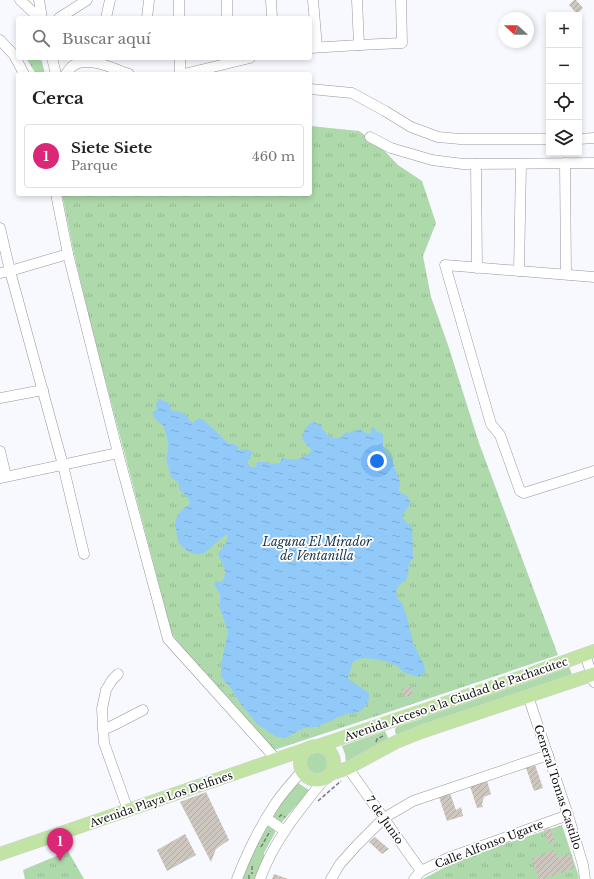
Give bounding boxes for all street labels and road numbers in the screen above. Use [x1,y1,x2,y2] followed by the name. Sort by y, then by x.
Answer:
[342,654,570,744] street label: Avenida Acceso a la Ciudad de Pachacútec
[531,723,585,851] street label: General Tomas Castillo
[87,768,234,830] street label: Avenida Playa Los Delfines
[363,793,407,847] street label: 7 de Junio
[433,817,545,871] street label: Calle Alfonso Ugarte

